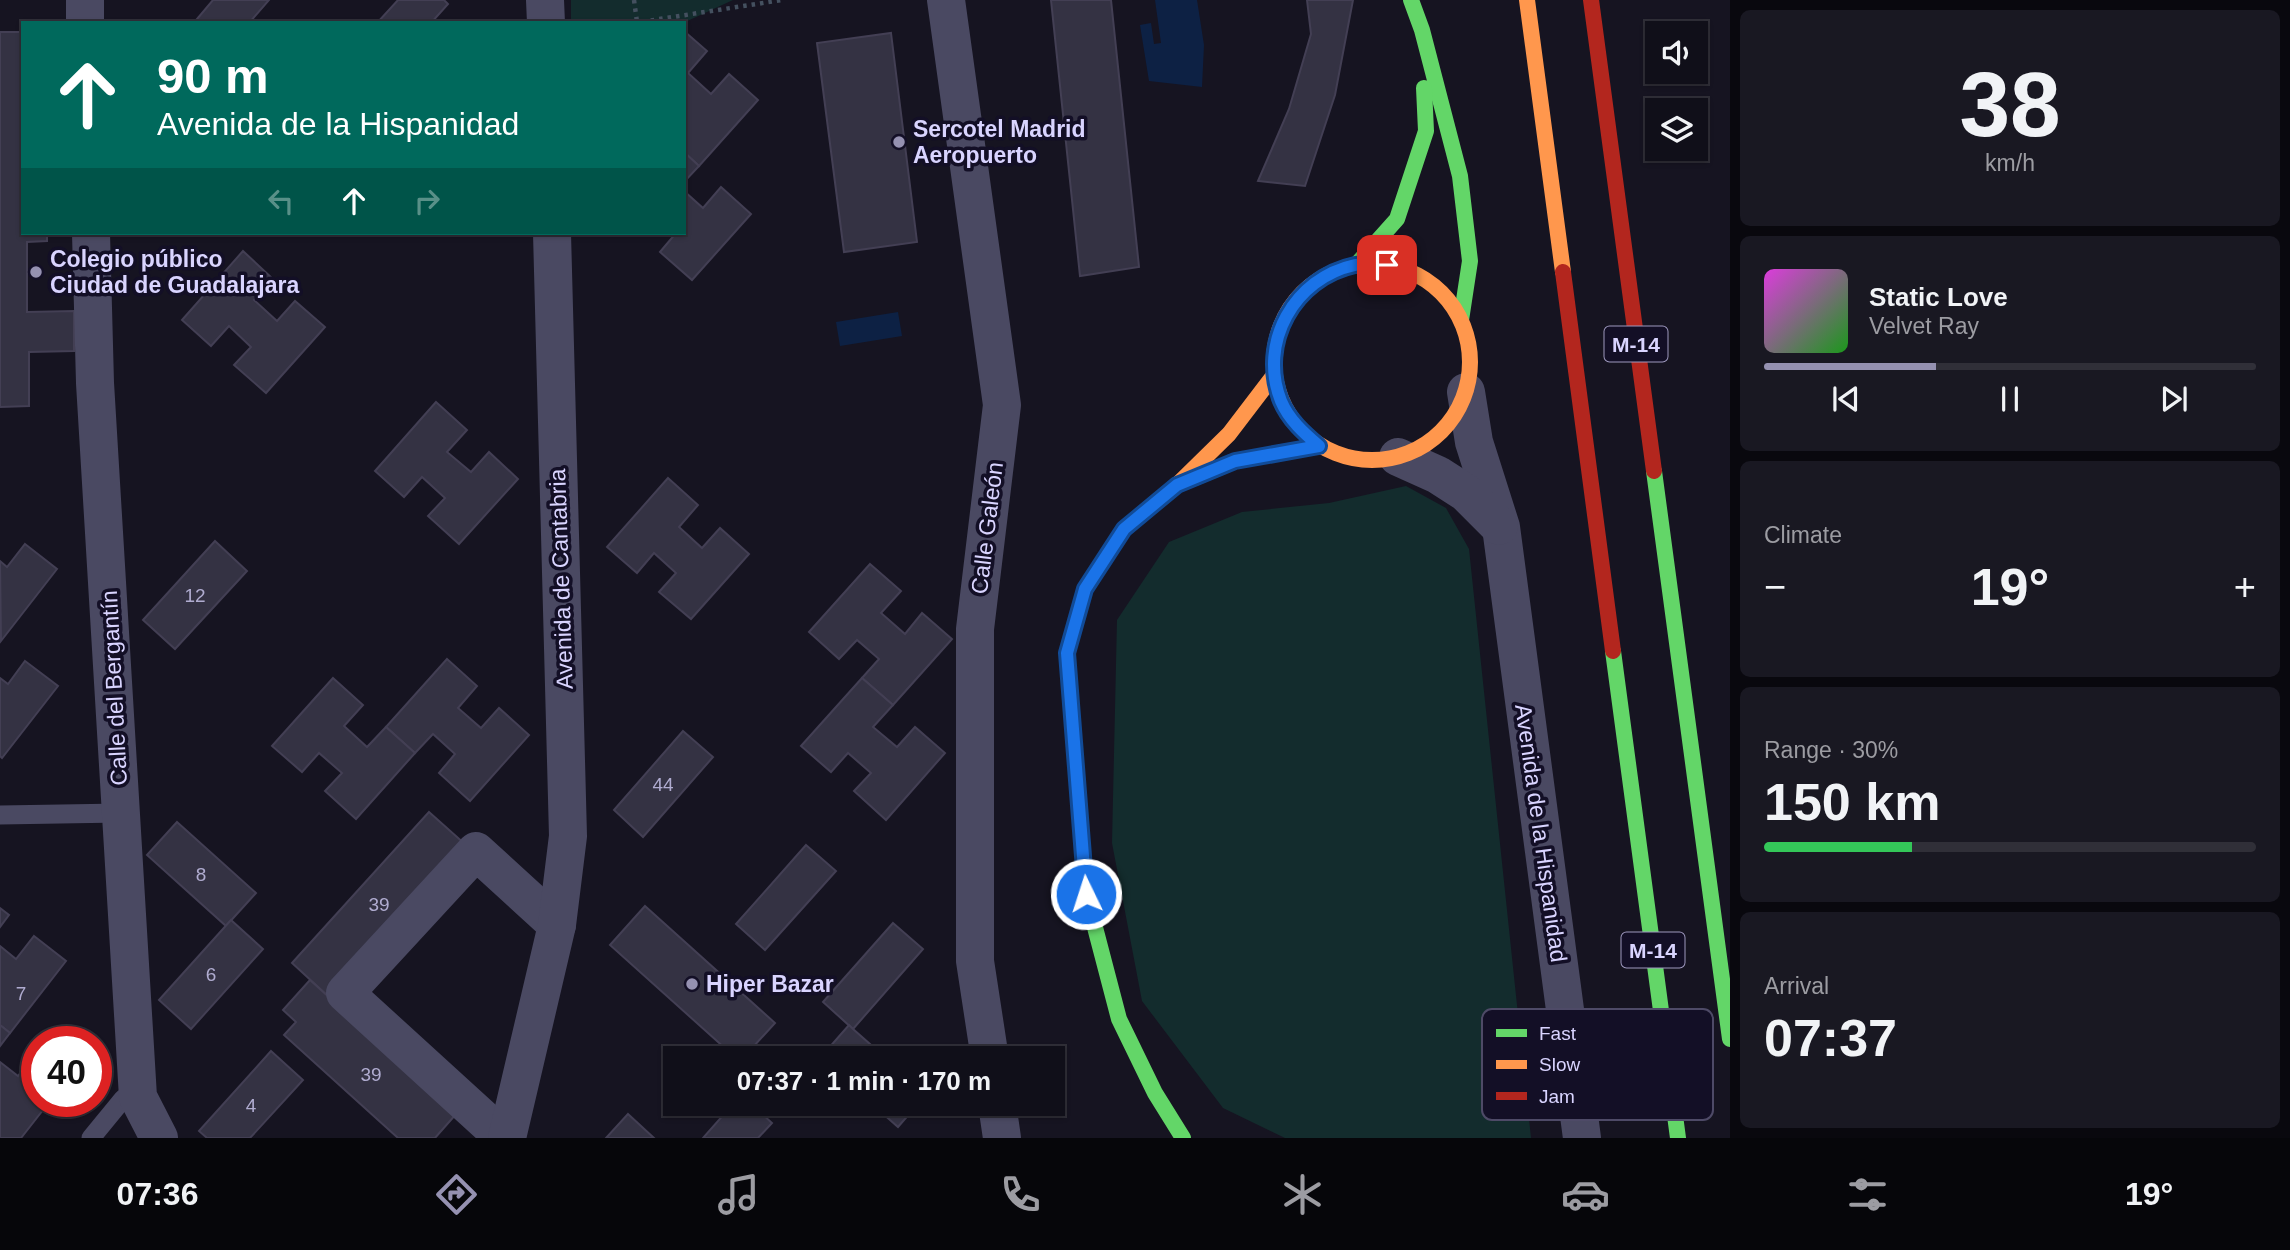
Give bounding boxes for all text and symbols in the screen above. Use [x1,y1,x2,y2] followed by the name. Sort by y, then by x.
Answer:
[1645,21,1708,161] map controls
[1645,21,1708,84] button: sound
[42,49,133,140] icon: ahead
[157,49,269,103] text: 90 m
[1959,54,2061,155] text: 38
[1645,98,1708,161] button: layers
[157,106,519,142] text: Avenida de la Hispanidad
[913,116,1086,168] place label: Sercotel Madrid Aeropuerto
[891,134,907,150] marker: Sercotel Madrid Aeropuerto
[1985,150,2035,176] text: km/h
[262,182,300,220] icon: left
[335,182,373,220] icon: ahead
[408,182,446,220] icon: right
[1357,235,1417,295] pin
[50,246,299,298] place label: Colegio público Ciudad de Guadalajara
[1368,246,1406,284] icon: arrive
[28,264,44,280] marker: Colegio público Ciudad de Guadalajara
[1869,282,2008,312] text: Static Love
[1869,313,1979,339] text: Velvet Ray
[1604,326,1668,362] road number: M-14
[1827,380,1865,418] icon: previous
[1991,380,2029,418] icon: pause
[2155,380,2193,418] icon: next
[966,460,1008,596] street label: Calle Galeón
[544,468,578,690] street label: Avenida de Cantabria
[1764,522,1842,548] text: Climate
[1971,558,2049,616] text: 19°
[1764,566,1786,608] text: −
[2234,566,2256,608] text: +
[184,585,206,606] house number: 12
[96,590,132,786] street label: Calle del Bergantín
[1510,702,1572,964] street label: Avenida de la Hispanidad
[1764,737,1898,763] text: Range · 30%
[1764,773,1940,831] text: 150 km
[652,774,674,795] house number: 44
[1049,857,1123,931] position arrow
[196,864,206,885] house number: 8
[368,894,390,915] house number: 39
[1622,932,1684,968] road number: M-14
[206,964,216,985] house number: 6
[706,971,834,997] place label: Hiper Bazar
[1764,973,1829,999] text: Arrival
[684,976,700,992] marker: Hiper Bazar
[16,983,26,1004] house number: 7
[1482,1009,1713,1120] legend
[1764,1009,1897,1067] text: 07:37
[1539,1023,1577,1044] text: Fast
[21,1026,112,1117] speed limit sign: 40
[1539,1054,1580,1075] text: Slow
[360,1064,382,1085] house number: 39
[737,1066,991,1096] text: 07:37 · 1 min · 170 m
[1539,1086,1575,1107] text: Jam
[246,1095,257,1116] house number: 4
[432,1170,481,1219] icon: directions
[714,1170,763,1219] icon: music
[996,1170,1045,1219] icon: phone
[1278,1170,1327,1219] icon: climate
[1561,1170,1610,1219] icon: car
[1843,1170,1892,1219] icon: filters
[117,1176,198,1212] text: 07:36
[2125,1176,2173,1212] text: 19°

